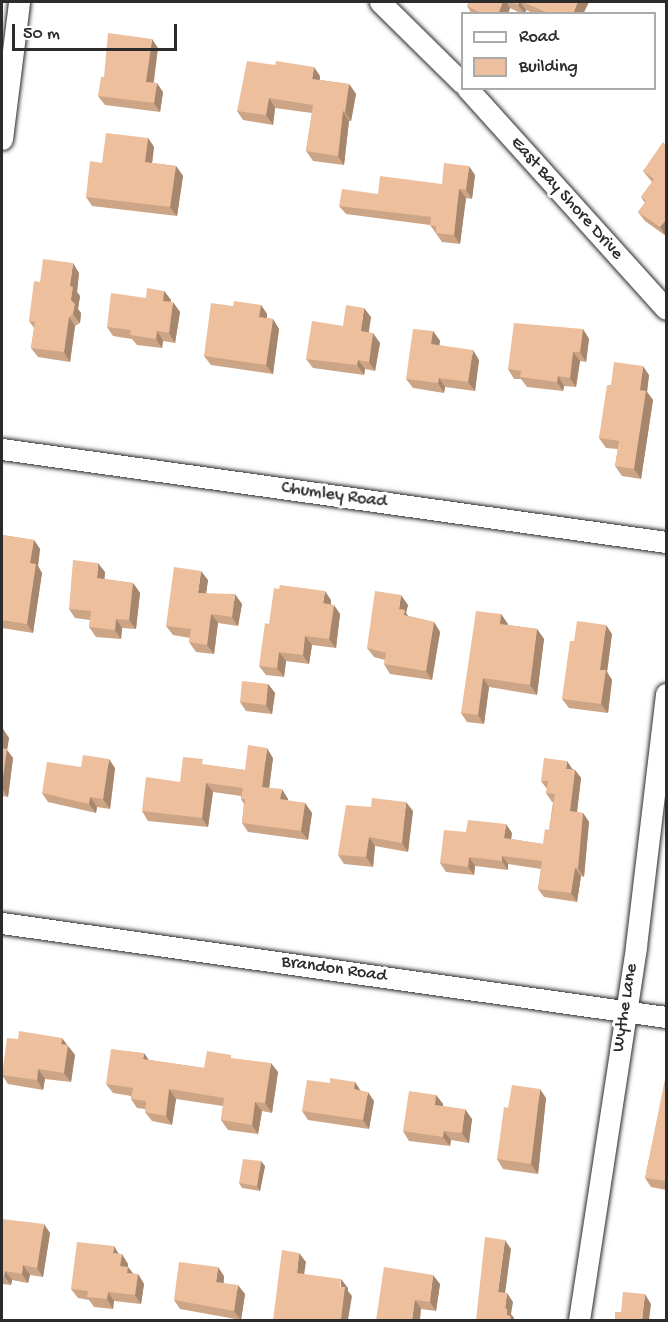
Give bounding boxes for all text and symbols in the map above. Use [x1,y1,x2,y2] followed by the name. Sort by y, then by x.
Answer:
[15,12,180,50] scale bar
[461,12,656,90] legend
[23,24,60,45] text: 50 m
[519,27,558,48] text: Road
[519,57,578,78] text: Building
[505,133,627,265] street label: East Bay Shore Drive
[280,478,388,514] street label: Chumley Road
[280,952,388,988] street label: Brandon Road
[608,962,644,1054] street label: Wythe Lane

